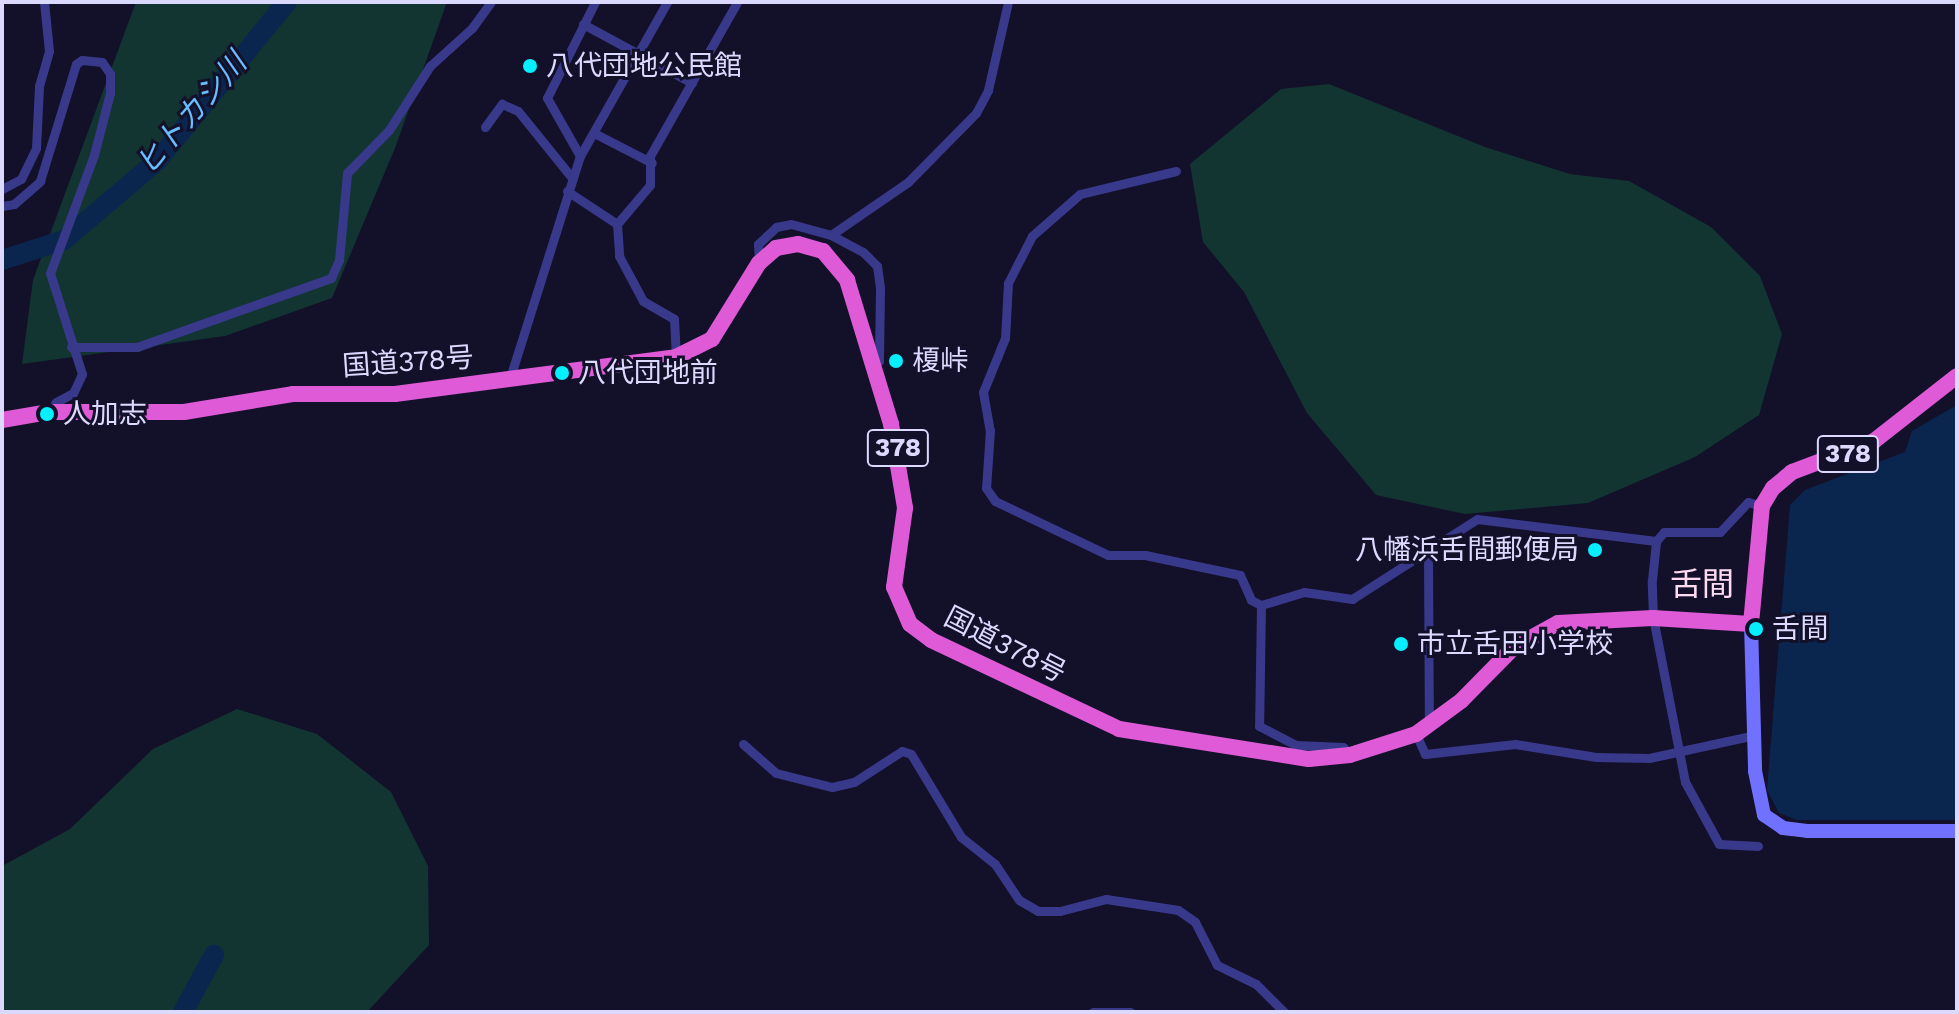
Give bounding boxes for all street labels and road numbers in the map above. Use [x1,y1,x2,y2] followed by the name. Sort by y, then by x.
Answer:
[341,341,475,383] street label: 国道378号
[866,426,930,470] road number: 378
[1816,432,1880,476] road number: 378
[939,600,1071,690] street label: 国道378号

